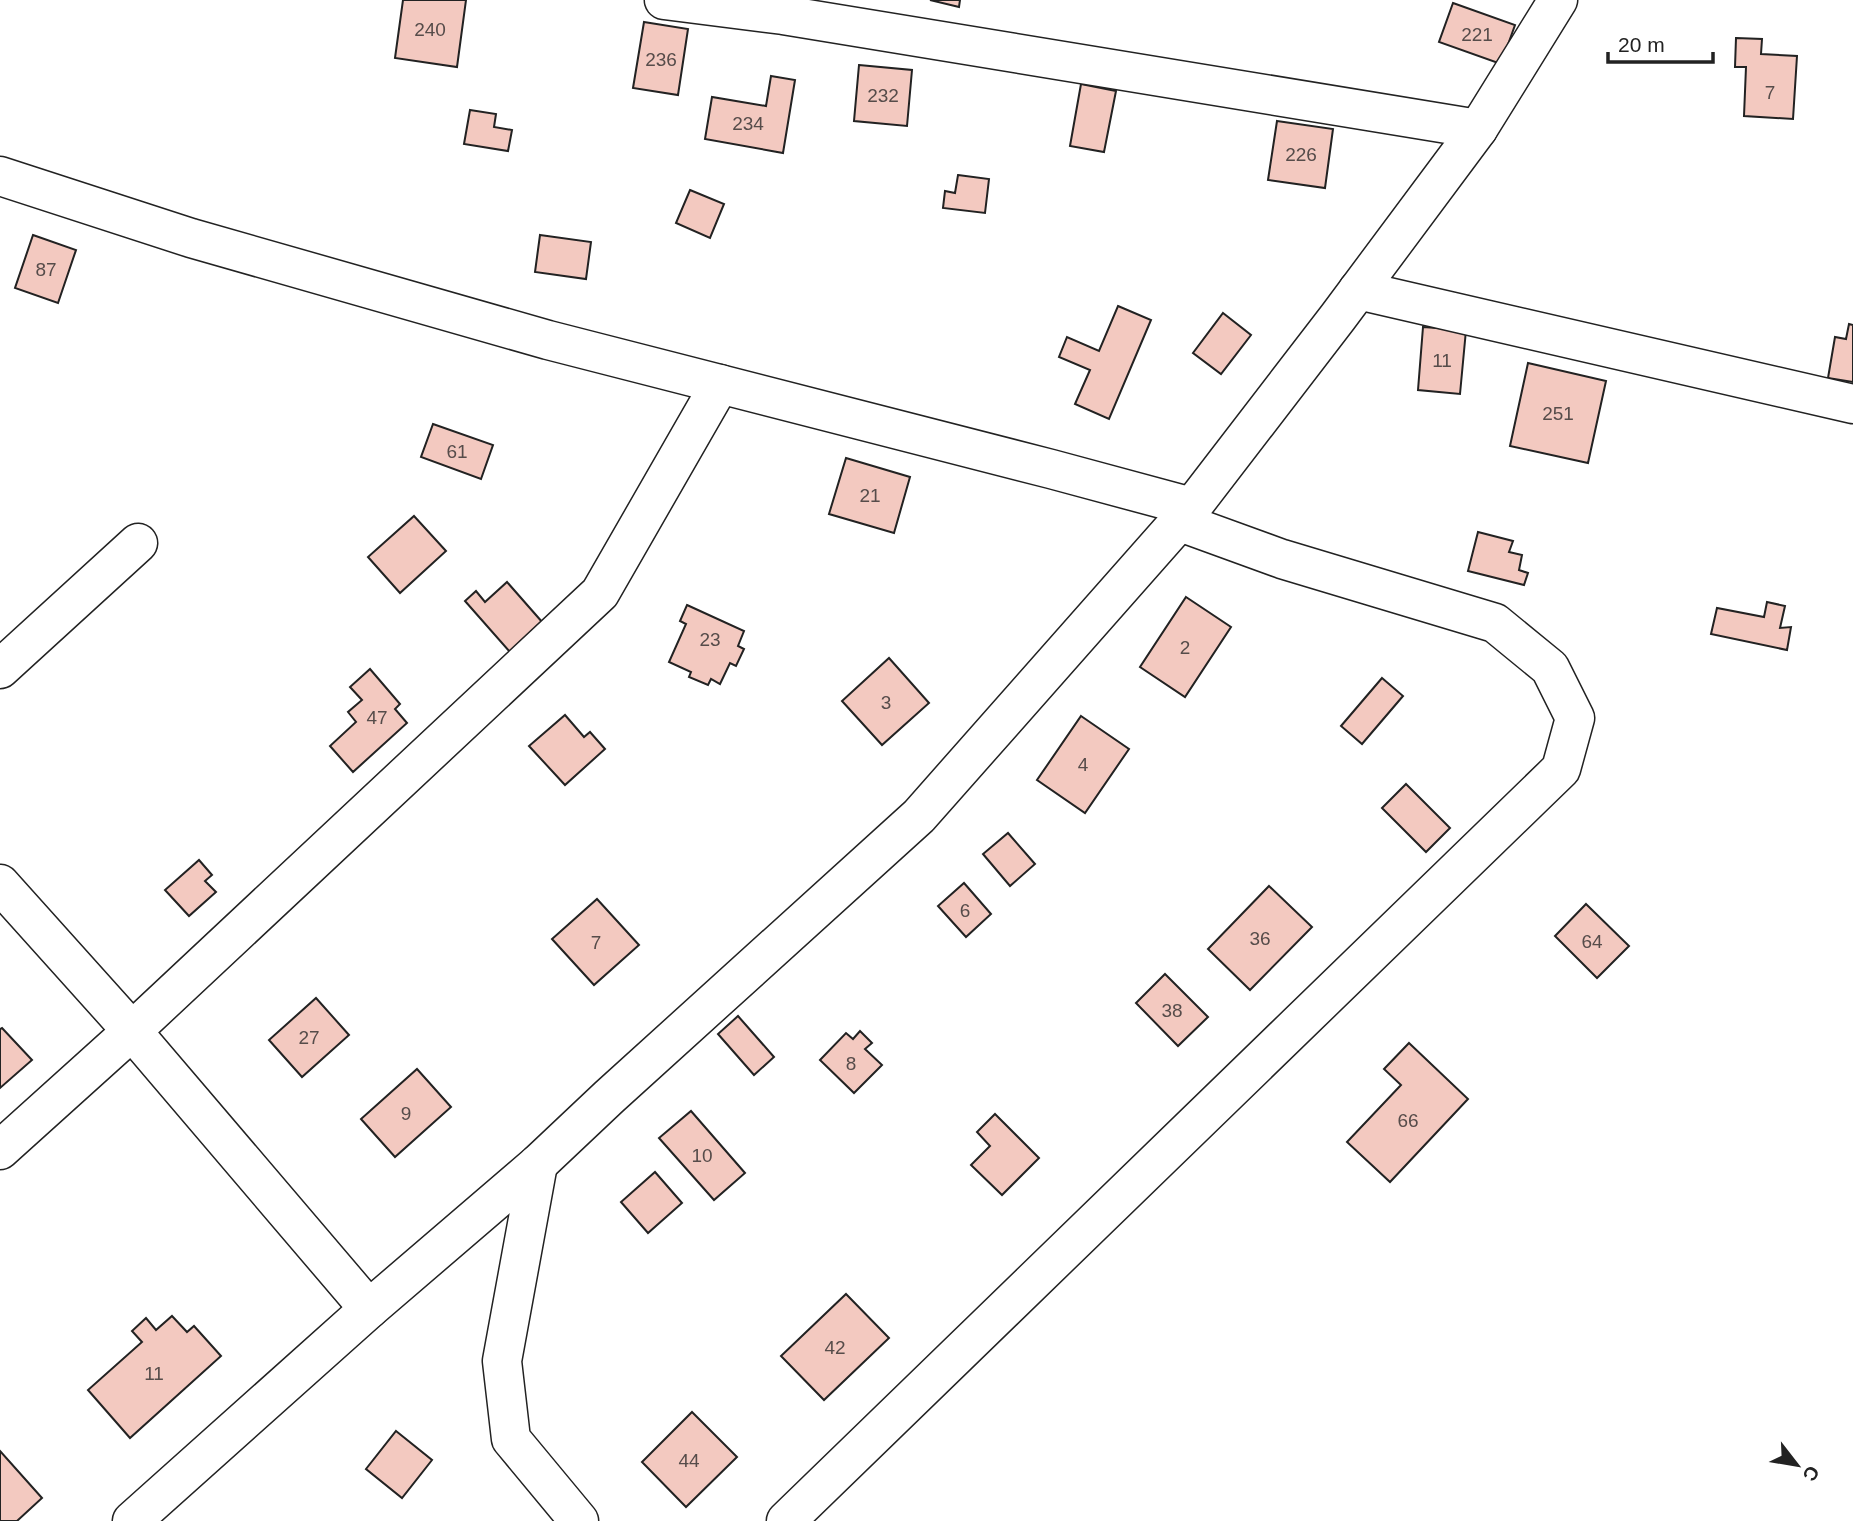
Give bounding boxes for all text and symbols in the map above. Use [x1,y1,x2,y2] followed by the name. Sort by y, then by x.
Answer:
[414,19,446,40] house number: 240
[1608,21,1713,65] scale bar
[1461,24,1493,45] house number: 221
[1618,33,1665,56] text: 20 m
[645,49,677,70] house number: 236
[1765,82,1775,103] house number: 7
[867,85,899,106] house number: 232
[732,113,764,134] house number: 234
[1285,144,1317,165] house number: 226
[35,259,57,280] house number: 87
[1432,350,1452,371] house number: 11
[1542,403,1574,424] house number: 251
[446,441,468,462] house number: 61
[859,485,881,506] house number: 21
[699,629,721,650] house number: 23
[1180,637,1190,658] house number: 2
[881,692,891,713] house number: 3
[366,707,388,728] house number: 47
[1078,754,1089,775] house number: 4
[960,900,970,921] house number: 6
[1249,928,1271,949] house number: 36
[1581,931,1603,952] house number: 64
[591,932,601,953] house number: 7
[1161,1000,1183,1021] house number: 38
[298,1027,320,1048] house number: 27
[846,1053,856,1074] house number: 8
[401,1103,411,1124] house number: 9
[1397,1110,1419,1131] house number: 66
[691,1145,713,1166] house number: 10
[824,1337,846,1358] house number: 42
[144,1363,164,1384] house number: 11
[1762,1430,1832,1500] north arrow
[678,1450,700,1471] house number: 44
[1798,1462,1824,1485] text: С

